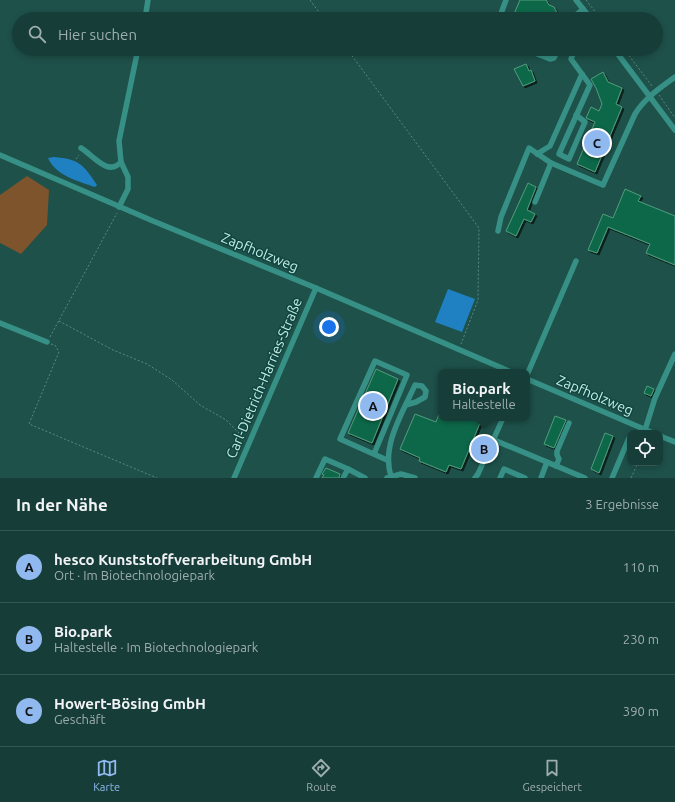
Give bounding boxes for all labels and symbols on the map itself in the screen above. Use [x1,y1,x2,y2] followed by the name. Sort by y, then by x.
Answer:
[584,128,610,158] pin: C
[219,229,301,275] street label: Zapfholzweg
[223,295,305,461] street label: Carl-Dietrich-Harries-Straße
[319,317,339,337] your location
[554,372,636,418] street label: Zapfholzweg
[360,391,386,421] pin: A
[471,434,497,464] pin: B

